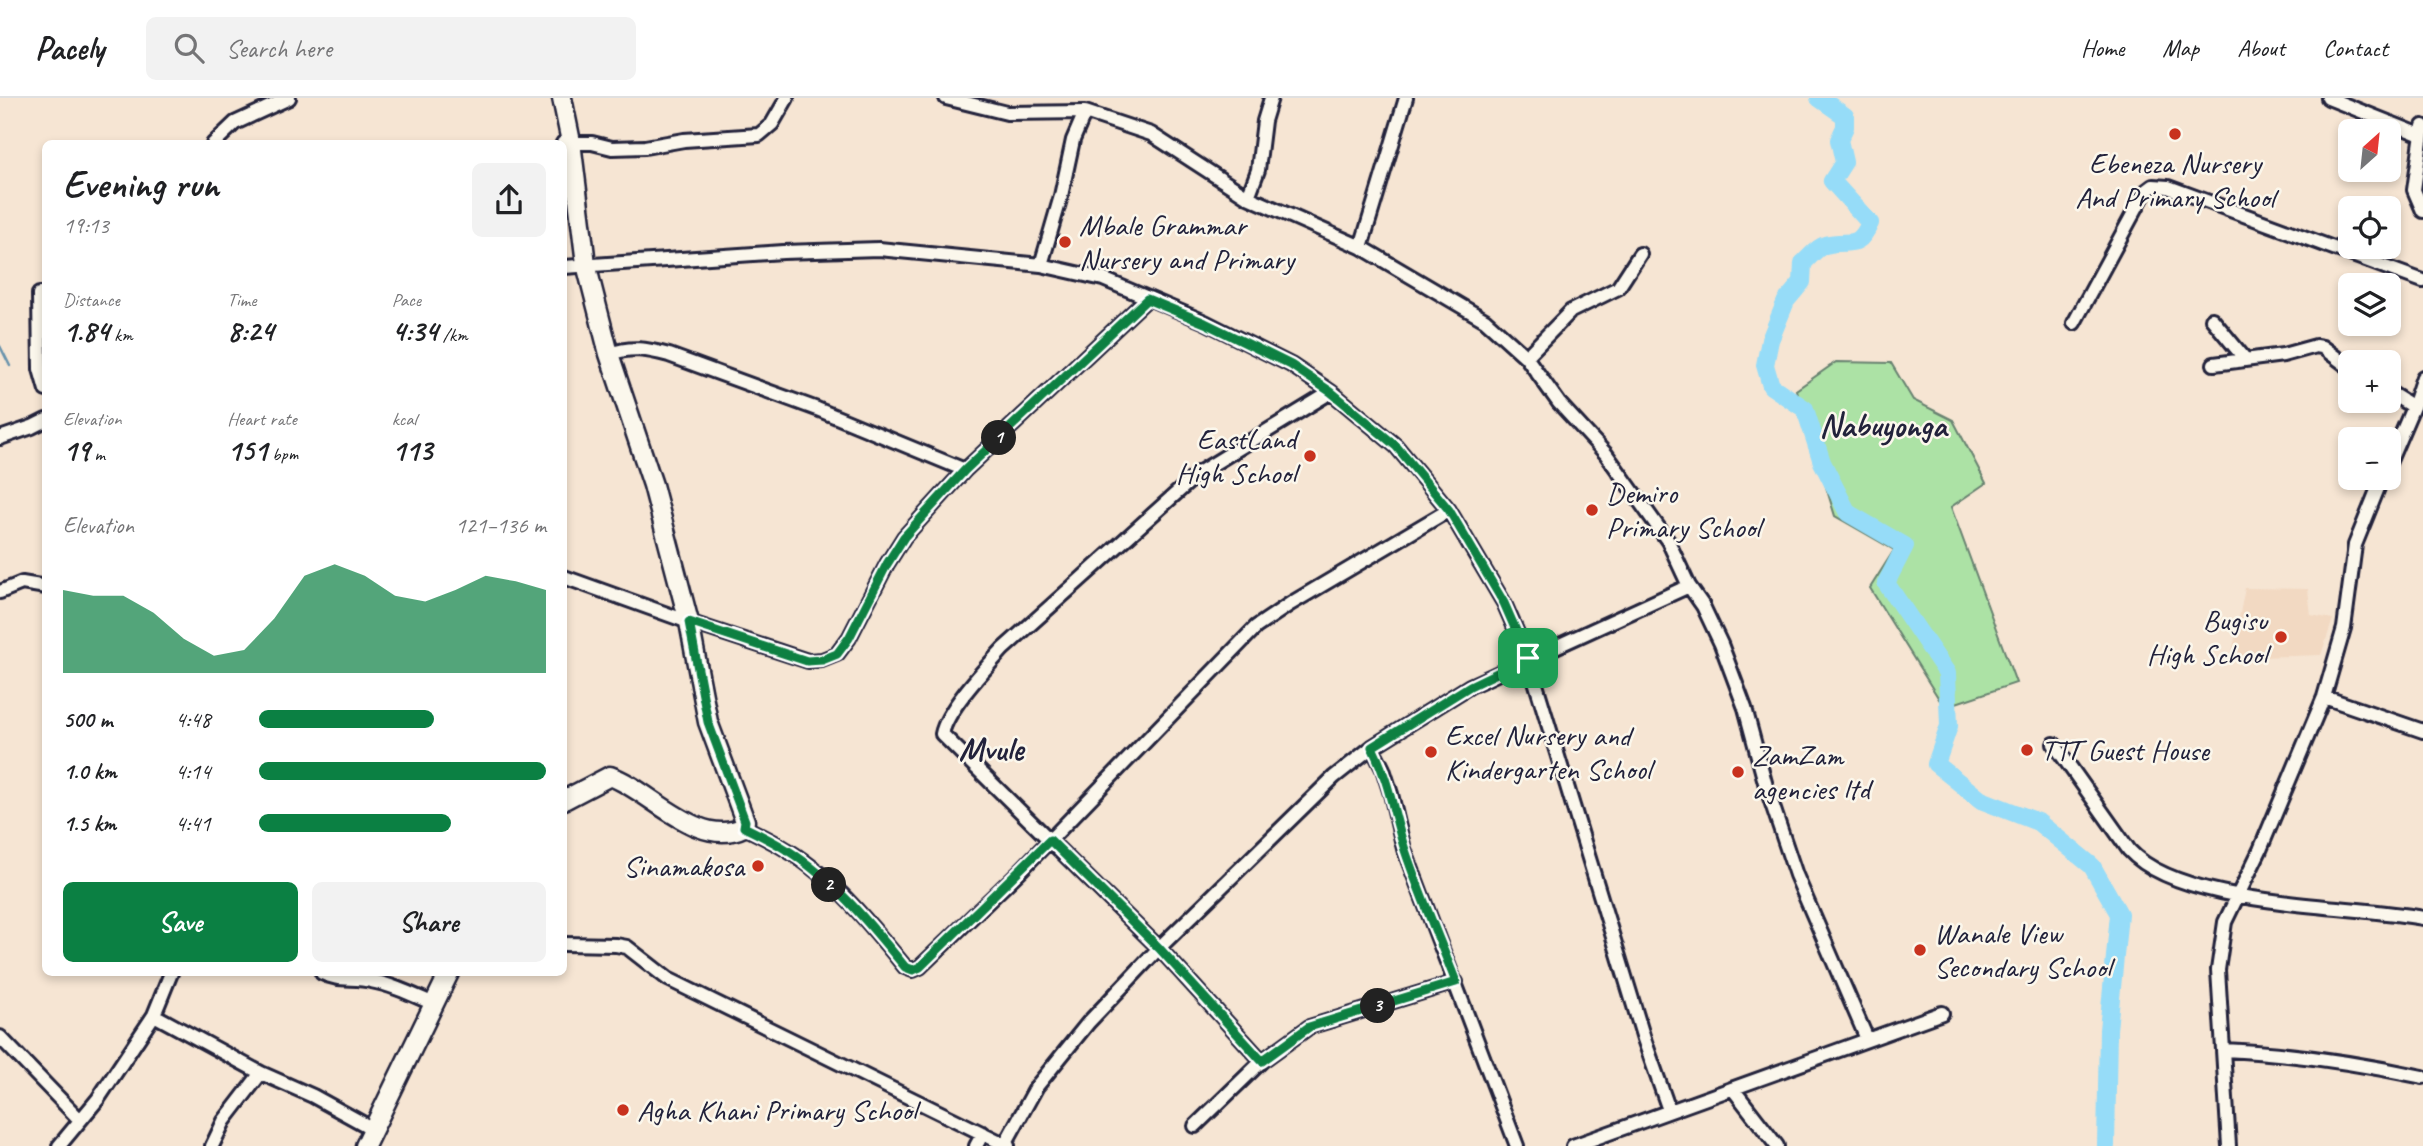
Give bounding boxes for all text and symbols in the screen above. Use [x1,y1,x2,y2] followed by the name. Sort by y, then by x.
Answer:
[146,17,636,80] search box
[35,27,104,69] text: Pacely
[170,29,208,67] icon: search
[226,32,332,65] text: Search here
[2081,33,2124,63] text: Home
[2162,33,2199,63] text: Map
[2237,33,2285,63] text: About
[2323,33,2388,63] text: Contact
[2338,119,2401,182] north arrow
[2338,119,2401,490] map controls
[2167,126,2183,142] marker: Ebeneza Nursery And Primary School
[2075,144,2280,216] place label: Ebeneza Nursery And Primary School
[63,161,219,208] text: Evening run
[472,163,546,237] button: share
[2338,196,2401,259] button: locate
[1079,206,1297,278] place label: Mbale Grammar Nursery and Primary
[63,211,109,240] text: 19:13
[1057,234,1073,250] marker: Mbale Grammar Nursery and Primary
[2338,273,2401,336] button: layers
[63,288,120,312] text: Distance
[227,288,256,312] text: Time
[392,288,421,312] text: Pace
[63,312,109,350] text: 1.84
[227,312,274,350] text: 8:24
[392,312,438,350] text: 4:34
[109,323,133,347] text: km
[438,323,468,347] text: /km
[2338,350,2401,413] button: +
[1819,404,1949,446] district label: Nabuyonga
[63,407,121,431] text: Elevation
[227,407,297,431] text: Heart rate
[392,407,417,431] text: kcal
[982,420,1016,456] pin: 1
[1176,420,1301,492] place label: EastLand High School
[994,425,1003,449] text: 1
[2338,427,2401,490] button: −
[63,431,90,469] text: 19
[227,431,267,469] text: 151
[392,431,432,469] text: 113
[90,442,105,466] text: m
[267,442,298,466] text: bpm
[1302,448,1318,464] marker: EastLand High School
[1606,474,1765,546] place label: Demiro Primary School
[1584,502,1600,518] marker: Demiro Primary School
[63,511,134,540] text: Elevation
[455,511,546,540] text: 121–136 m
[2147,601,2272,673] place label: Bugisu High School
[1498,628,1558,688] pin
[2273,629,2289,645] marker: Bugisu High School
[1509,639,1547,677] icon: arrive
[63,705,112,734] text: 500 m
[175,705,211,734] text: 4:48
[1445,716,1656,788] place label: Excel Nursery and Kindergarten School
[959,728,1026,770] district label: Mvule
[2041,731,2211,769] place label: TTT Guest House
[1752,736,1874,808] place label: ZamZam agencies ltd
[2019,742,2035,758] marker: TTT Guest House
[1423,744,1439,760] marker: Excel Nursery and Kindergarten School
[63,757,117,786] text: 1.0 km
[175,757,211,786] text: 4:14
[1730,764,1746,780] marker: ZamZam agencies ltd
[63,809,116,838] text: 1.5 km
[175,809,211,838] text: 4:41
[623,847,746,885] place label: Sinamakosa
[750,858,766,874] marker: Sinamakosa
[812,868,846,902] pin: 2
[824,872,833,896] text: 2
[63,882,298,962] button: Save
[312,882,546,962] button: Share
[1934,914,2116,986] place label: Wanale View Secondary School
[1912,942,1928,958] marker: Wanale View Secondary School
[1360,988,1396,1024] pin: 3
[1373,993,1382,1017] text: 3
[637,1091,922,1129] place label: Agha Khani Primary School
[615,1102,631,1118] marker: Agha Khani Primary School

